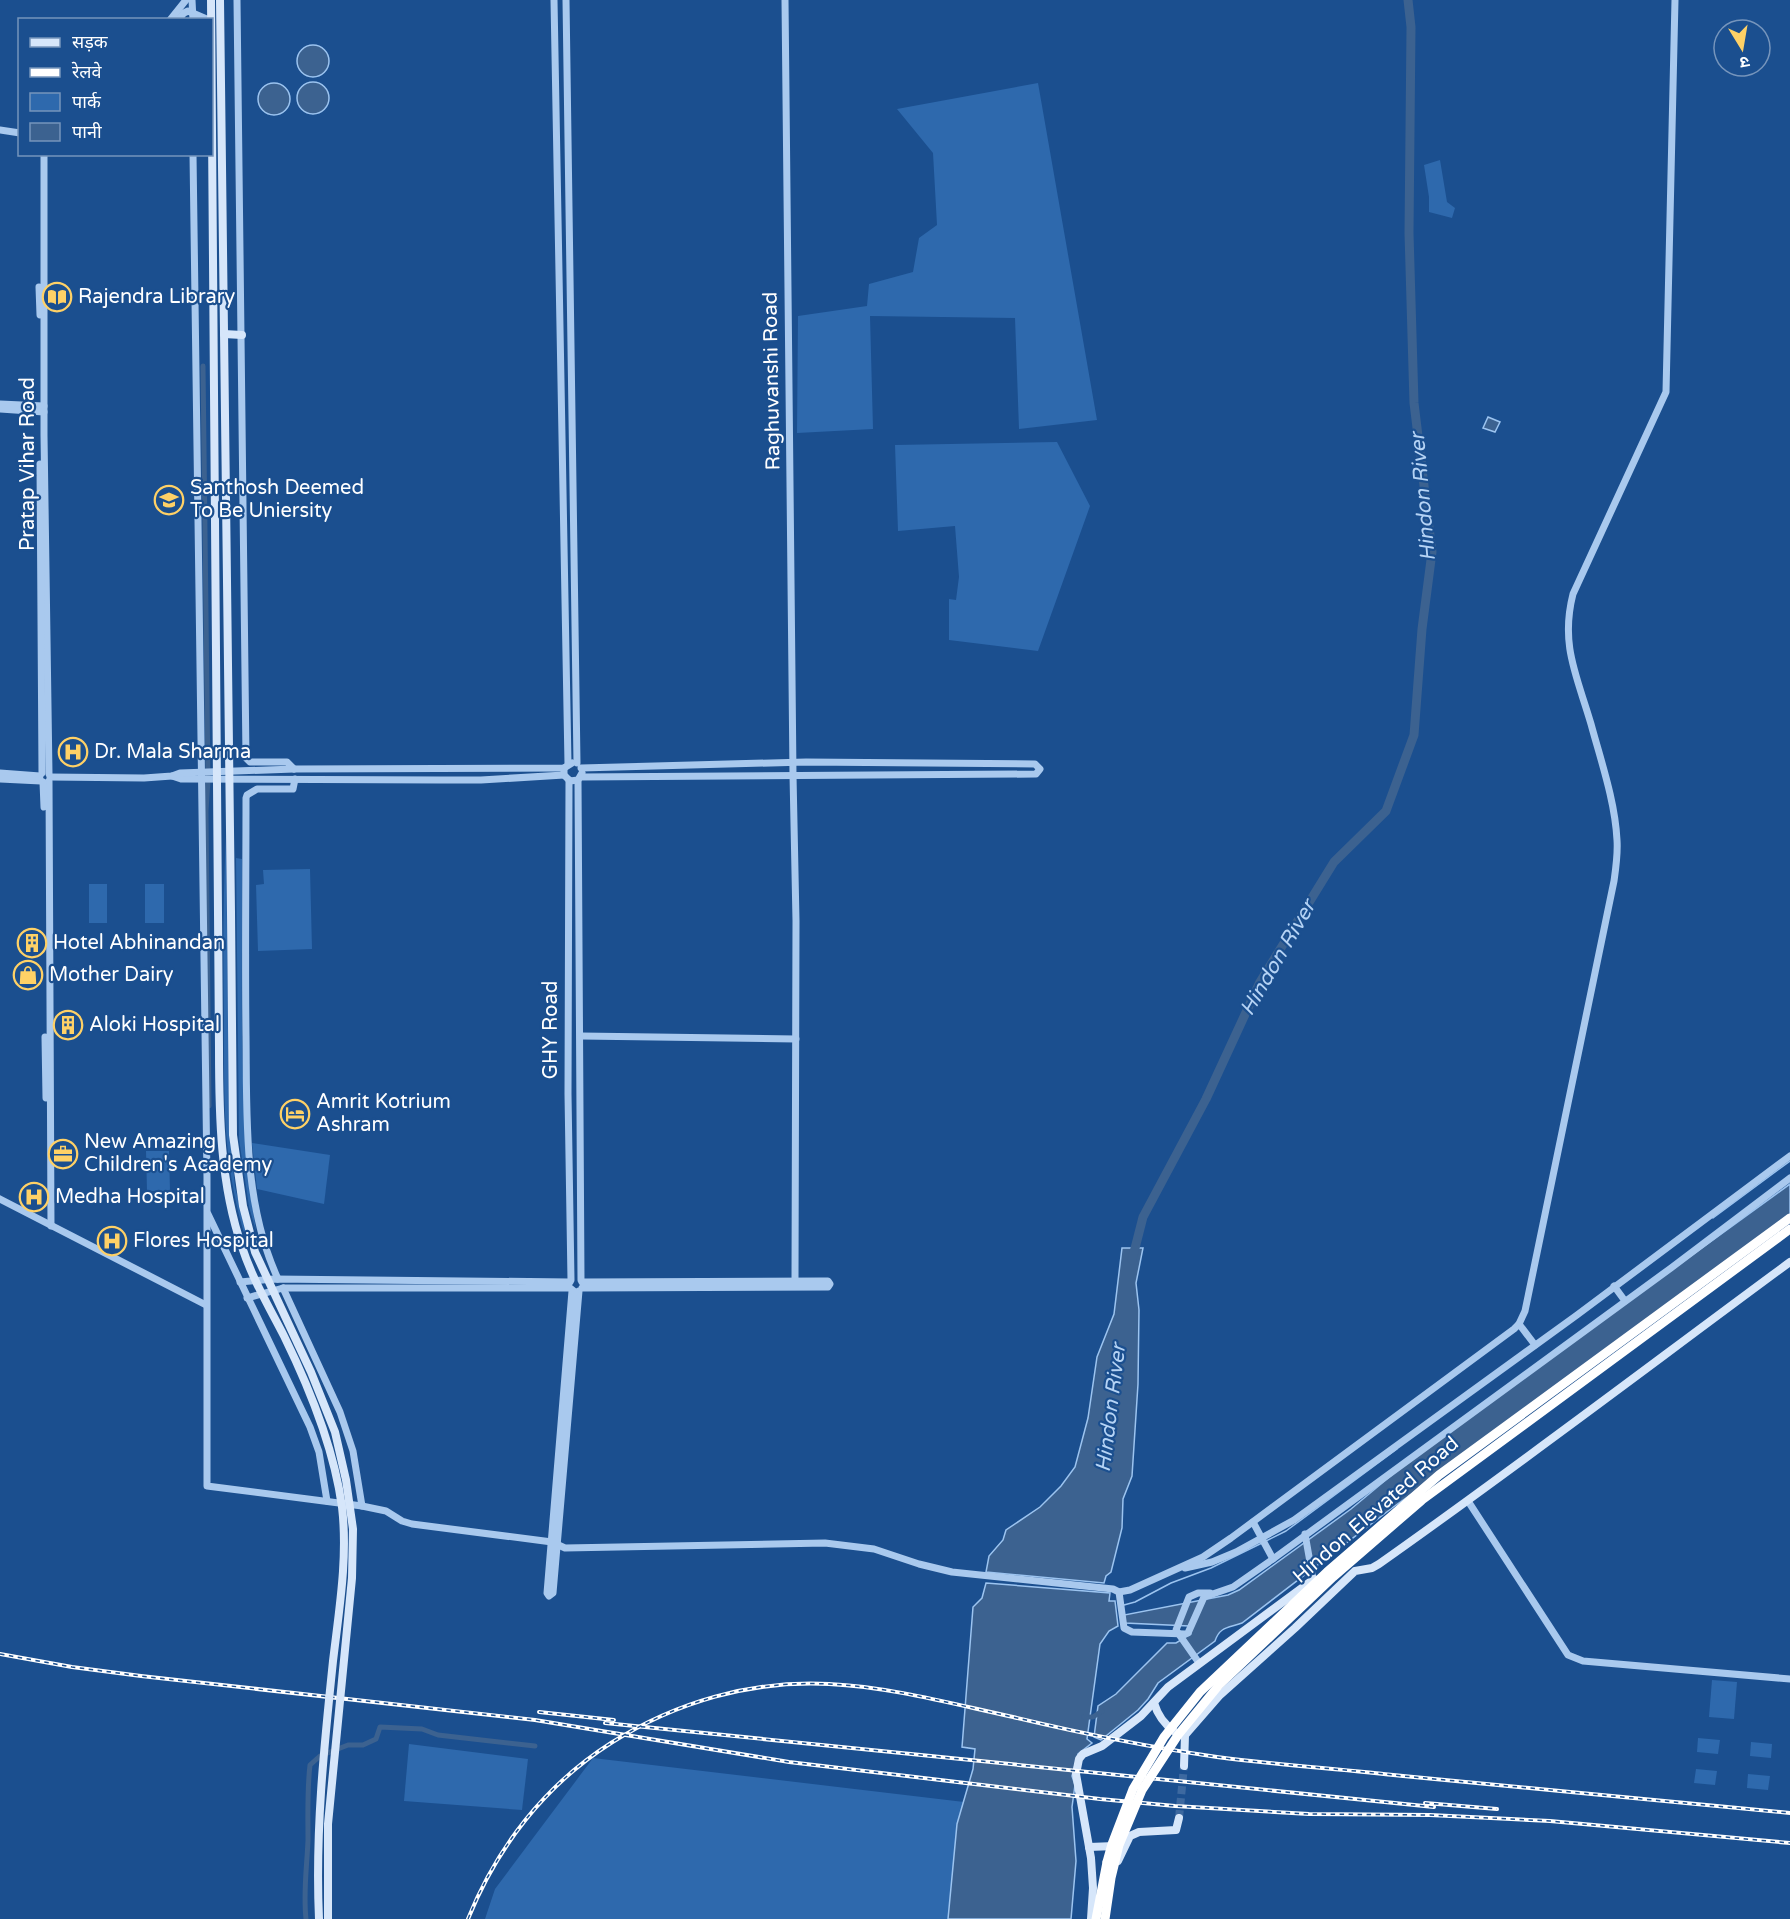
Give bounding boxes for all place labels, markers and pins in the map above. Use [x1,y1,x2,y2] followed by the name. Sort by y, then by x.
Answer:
[41,281,73,313] library icon: Rajendra Library
[78,285,235,309] place label: Rajendra Library
[190,476,364,523] place label: Santhosh Deemed To Be Uniersity
[153,484,185,516] school or university icon: Santhosh Deemed To Be Uniersity
[57,736,89,768] hospital icon: Dr. Mala Sharma
[94,740,251,764] place label: Dr. Mala Sharma
[16,927,48,959] building icon: Hotel Abhinandan
[53,931,225,955] place label: Hotel Abhinandan
[12,959,44,991] shop icon: Mother Dairy
[49,963,174,987] place label: Mother Dairy
[52,1009,84,1041] building icon: Aloki Hospital
[89,1013,220,1037] place label: Aloki Hospital
[316,1090,451,1137] place label: Amrit Kotrium Ashram
[279,1098,311,1130] hotel icon: Amrit Kotrium Ashram
[84,1130,272,1177] place label: New Amazing Children's Academy
[47,1138,79,1170] office icon: New Amazing Children's Academy
[18,1181,50,1213] hospital icon: Medha Hospital
[55,1185,205,1209] place label: Medha Hospital
[96,1225,128,1257] hospital icon: Flores Hospital
[133,1229,274,1253] place label: Flores Hospital

